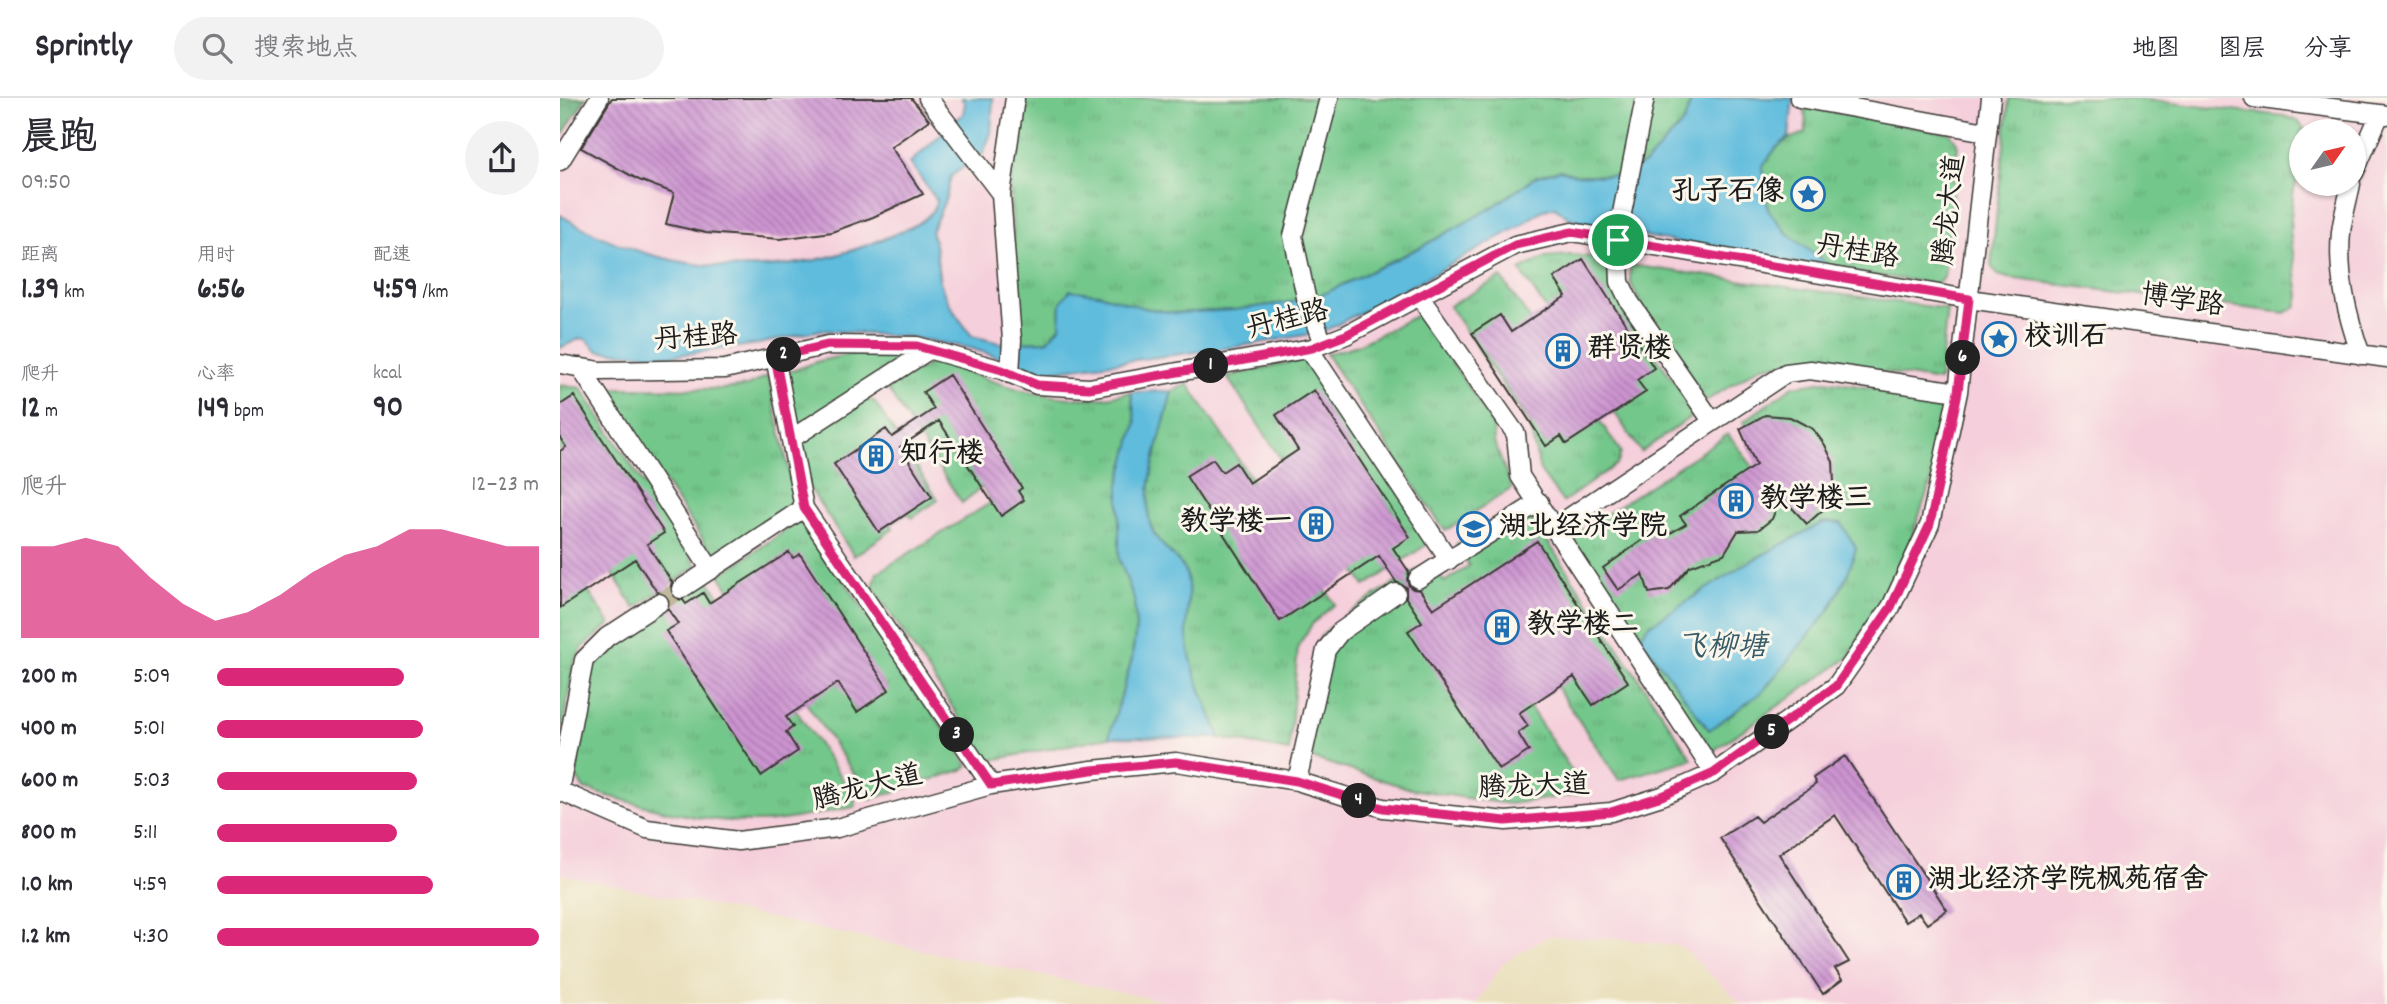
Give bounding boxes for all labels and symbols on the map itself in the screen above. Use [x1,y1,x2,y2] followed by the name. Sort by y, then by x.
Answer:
[2289,119,2366,196] north arrow
[1926,152,1978,268] street label: 腾龙大道
[1672,174,1784,214] place label: 孔子石像
[1789,175,1827,213] place icon: 孔子石像
[1588,210,1648,270] pin
[1812,227,1902,281] street label: 丹桂路
[2138,277,2226,329] street label: 博学路
[1242,292,1334,352] street label: 丹桂路
[653,317,739,363] street label: 丹桂路
[2024,319,2108,359] place label: 校训石
[1980,320,2018,358] place icon: 校训石
[1588,331,1672,371] place label: 群贤楼
[1544,332,1582,370] building icon: 群贤楼
[766,338,802,372] pin: 2
[1946,341,1980,376] pin: 6
[1194,348,1228,384] pin: 1
[900,436,984,476] place label: 知行楼
[857,437,895,475] building icon: 知行楼
[1760,481,1872,521] place label: 教学楼三
[1717,482,1755,520] building icon: 教学楼三
[1180,504,1292,544] place label: 教学楼一
[1297,505,1335,543] building icon: 教学楼一
[1499,509,1667,549] place label: 湖北经济学院
[1455,510,1493,548] school or university icon: 湖北经济学院
[1527,607,1639,647] place label: 教学楼二
[1483,608,1521,646] building icon: 教学楼二
[1677,628,1770,671] water label: 飞柳塘
[1754,714,1790,750] pin: 5
[940,718,974,752] pin: 3
[809,757,927,823] street label: 腾龙大道
[1477,767,1591,811] street label: 腾龙大道
[1342,784,1376,818] pin: 4
[1928,862,2208,902] place label: 湖北经济学院枫苑宿舍
[1885,863,1923,901] building icon: 湖北经济学院枫苑宿舍

